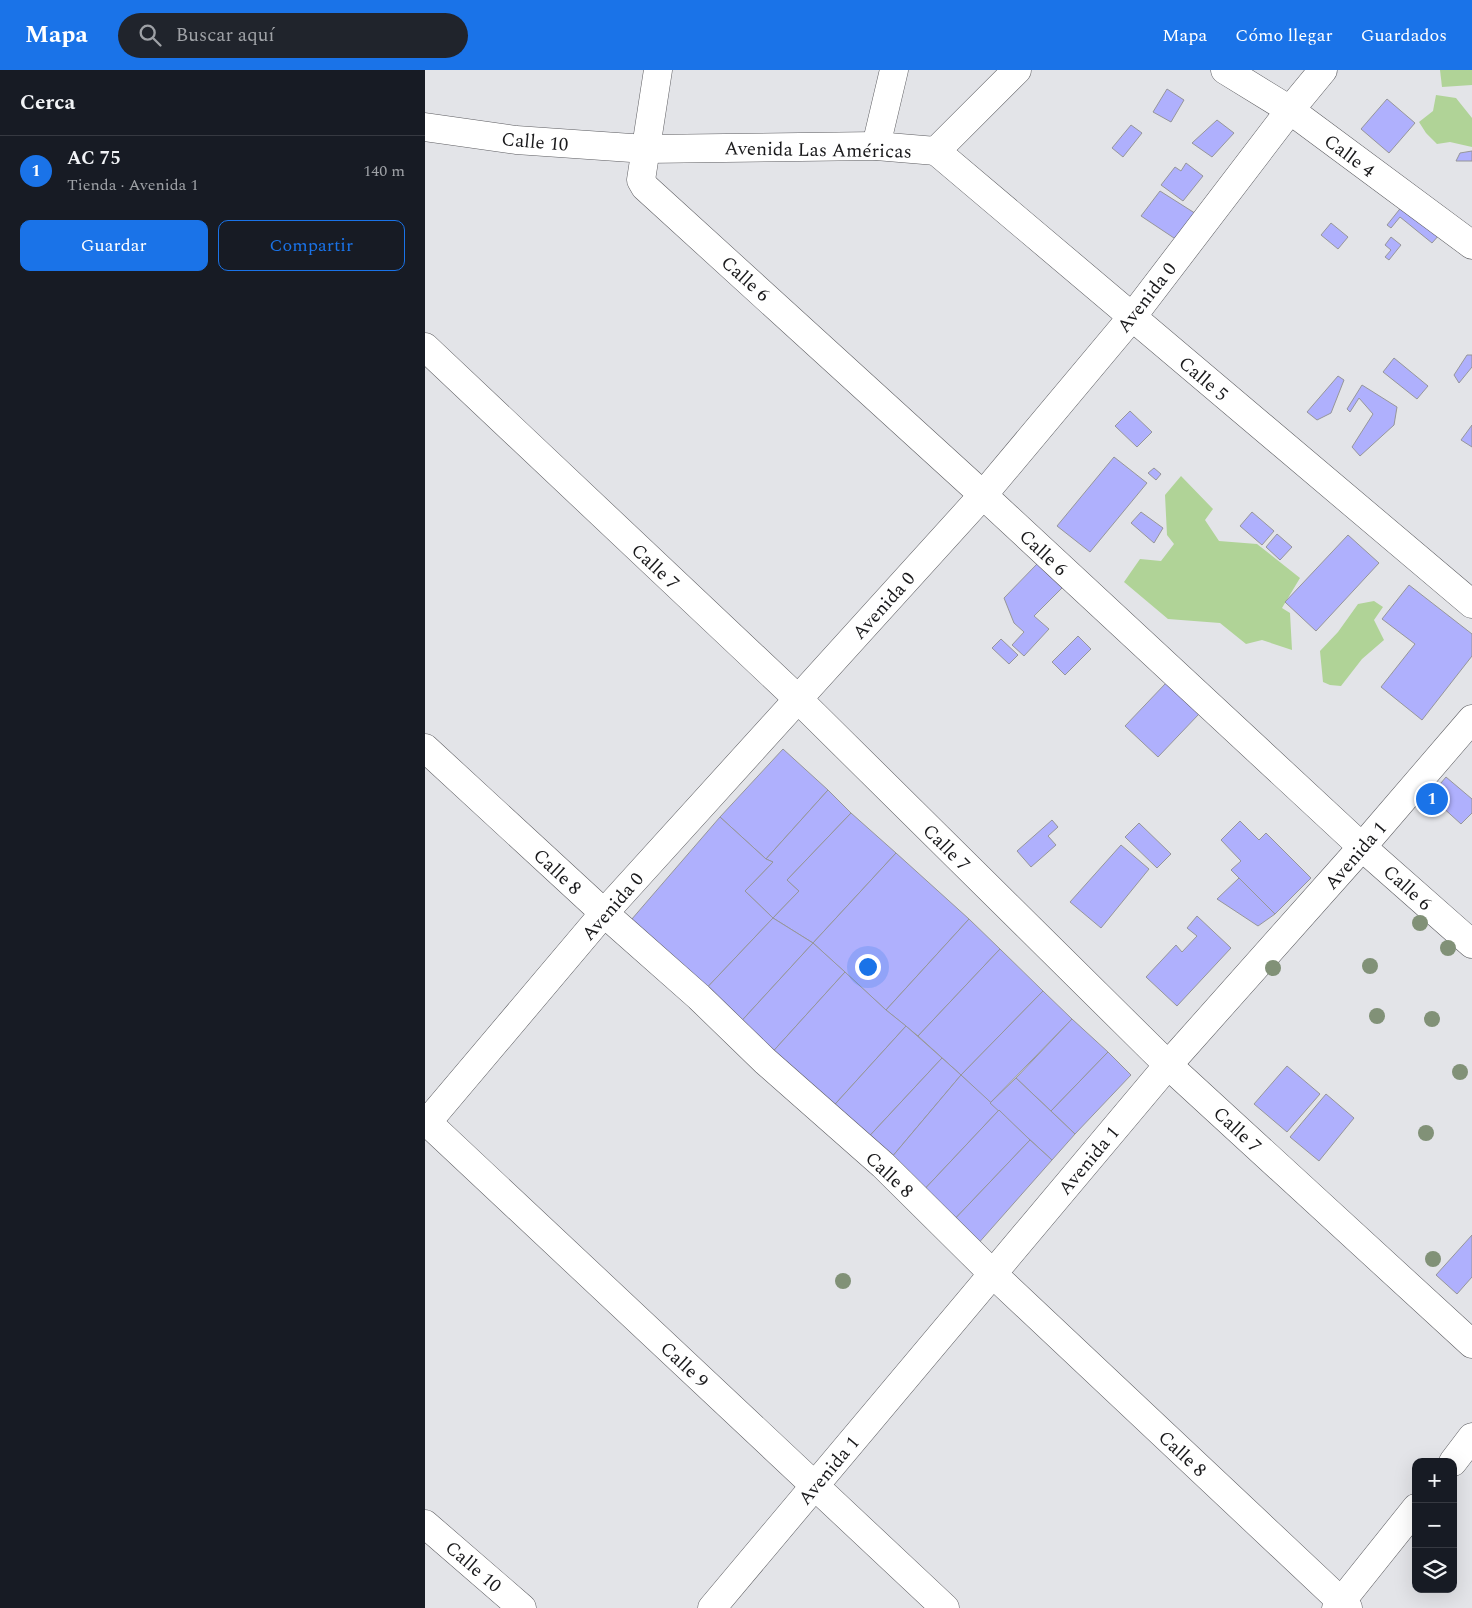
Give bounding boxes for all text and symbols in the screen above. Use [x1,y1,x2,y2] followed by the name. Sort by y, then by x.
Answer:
[118,13,468,58] search box
[25,17,88,53] text: Mapa
[136,21,164,49] icon: search
[176,21,274,50] text: Buscar aquí
[1162,22,1207,49] text: Mapa
[1235,22,1333,49] text: Cómo llegar
[1361,22,1447,49] text: Guardados
[20,87,75,119] text: Cerca
[500,125,570,160] street label: Calle 10
[1317,127,1381,185] street label: Calle 4
[724,134,912,167] street label: Avenida Las Américas
[67,144,121,173] text: AC 75
[32,159,40,183] text: 1
[363,159,405,183] text: 140 m
[67,173,198,197] text: Tienda · Avenida 1
[20,220,208,271] button: Guardar
[218,220,405,271] button: Compartir
[714,249,776,309] street label: Calle 6
[1110,256,1184,340] street label: Avenida 0
[1172,350,1234,409] street label: Calle 5
[1012,523,1074,583] street label: Calle 6
[624,537,686,597] street label: Calle 7
[846,566,923,647] street label: Avenida 0
[1416,780,1448,818] pin: 1
[1318,815,1394,897] street label: Avenida 1
[915,817,977,879] street label: Calle 7
[526,842,588,902] street label: Calle 8
[1376,858,1438,918] street label: Calle 6
[575,866,651,948] street label: Avenida 0
[855,954,881,980] your location
[1206,1100,1268,1160] street label: Calle 7
[1051,1120,1127,1202] street label: Avenida 1
[858,1145,920,1205] street label: Calle 8
[653,1335,715,1395] street label: Calle 9
[1151,1424,1213,1484] street label: Calle 8
[791,1430,867,1512] street label: Avenida 1
[1412,1458,1457,1593] map controls
[1412,1458,1457,1503] button: +
[1412,1503,1457,1548] button: −
[438,1534,508,1600] street label: Calle 10
[1412,1548,1457,1593] button: layers

